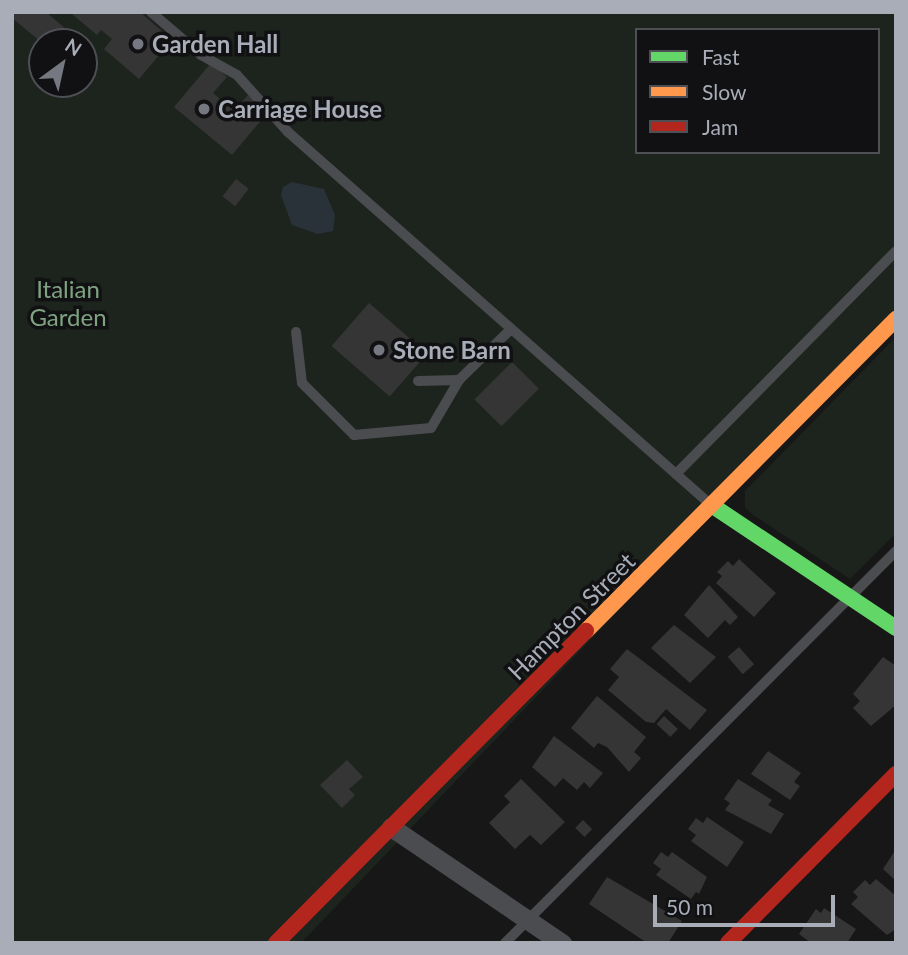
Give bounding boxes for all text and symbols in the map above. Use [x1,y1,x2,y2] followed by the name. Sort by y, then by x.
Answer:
[28,28,98,98] north arrow
[635,28,880,154] legend
[152,30,278,58] place label: Garden Hall
[61,33,86,60] text: N
[130,36,146,52] marker: Garden Hall
[702,44,739,69] text: Fast
[702,79,746,104] text: Slow
[218,95,382,123] place label: Carriage House
[196,101,212,117] marker: Carriage House
[702,114,738,139] text: Jam
[29,275,107,331] park label: Italian Garden
[393,336,511,364] place label: Stone Barn
[371,342,387,358] marker: Stone Barn
[501,546,641,686] street label: Hampton Street
[656,881,838,925] scale bar
[666,894,713,919] text: 50 m

